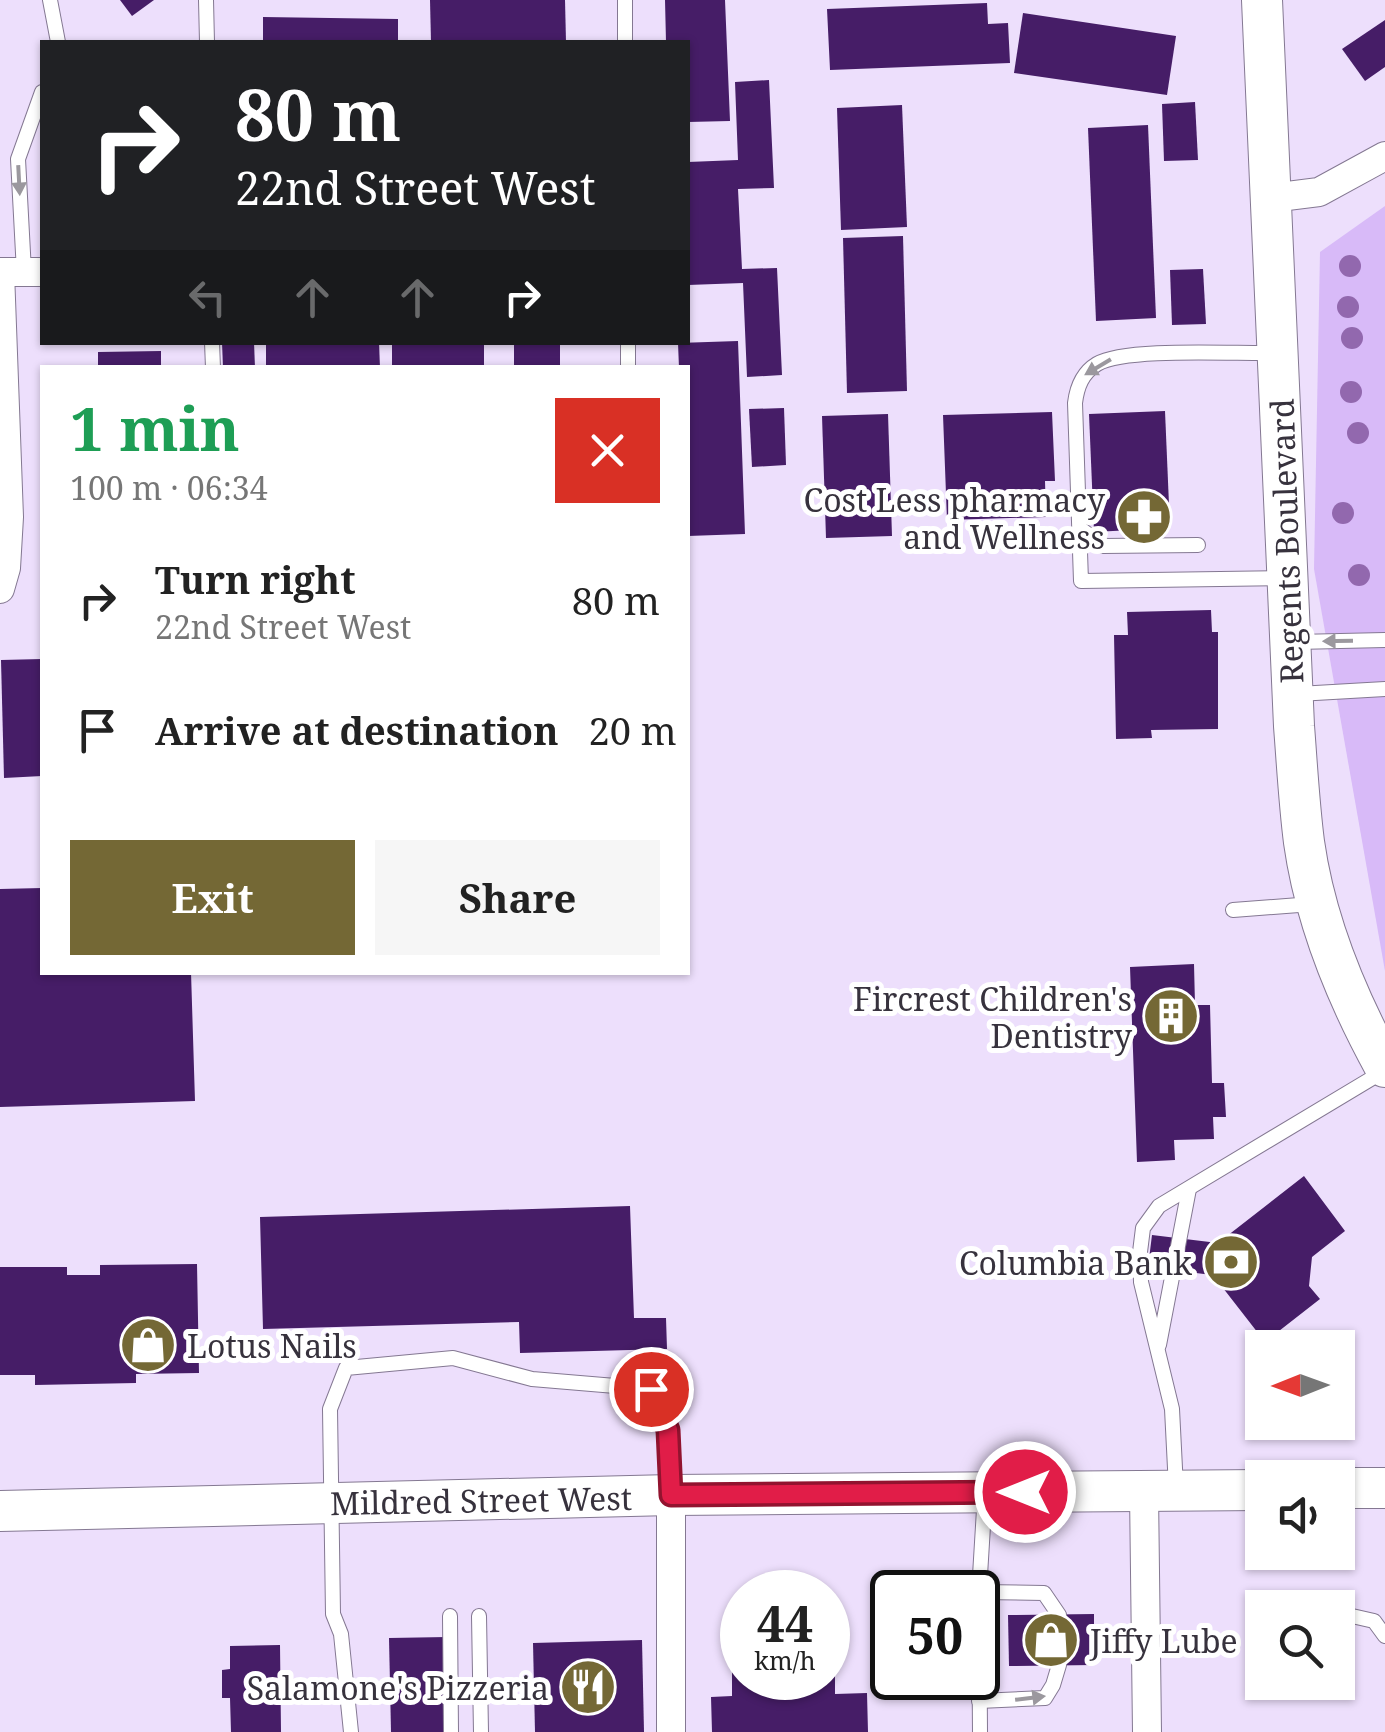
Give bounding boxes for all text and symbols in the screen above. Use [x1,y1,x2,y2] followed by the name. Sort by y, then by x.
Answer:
[235,66,401,162] text: 80 m
[70,80,200,210] icon: right
[235,157,596,218] text: 22nd Street West
[12,165,28,197] one-way arrow
[180,270,235,325] icon: left
[285,270,340,325] icon: ahead
[390,270,445,325] icon: ahead
[495,270,550,325] icon: right
[1084,358,1112,376] one-way arrow
[70,387,240,469] text: 1 min
[1260,397,1312,684] street label: Regents Boulevard
[555,398,660,503] button: close
[70,466,268,509] text: 100 m · 06:34
[803,478,1106,558] place label: Cost Less pharmacy and Wellness
[1114,487,1174,547] pharmacy icon: Cost Less pharmacy and Wellness
[155,553,356,605] text: Turn right
[70,573,125,628] icon: right
[572,574,660,626] text: 80 m
[155,605,411,648] text: 22nd Street West
[1321,634,1353,650] one-way arrow
[70,703,125,758] icon: arrive
[155,704,559,756] text: Arrive at destination
[589,704,677,756] text: 20 m
[70,840,355,955] button: Exit
[375,840,660,955] button: Share
[853,977,1133,1057] place label: Fircrest Children's Dentistry
[1141,986,1201,1046] building icon: Fircrest Children's Dentistry
[1201,1232,1261,1292] bank icon: Columbia Bank
[959,1241,1192,1284] place label: Columbia Bank
[118,1315,178,1375] shop icon: Lotus Nails
[187,1324,357,1367] place label: Lotus Nails
[1245,1330,1355,1440] north arrow
[1245,1330,1355,1700] map controls
[609,1347,694,1432] pin
[624,1362,679,1417] icon: arrive
[973,1440,1077,1544] position arrow
[1245,1460,1355,1570] button: sound
[330,1476,632,1524] street label: Mildred Street West
[870,1570,1000,1700] speed limit sign: 50
[757,1589,813,1657] text: 44
[1245,1590,1355,1700] button: search
[1021,1610,1081,1670] shop icon: Jiffy Lube
[1089,1619,1238,1662] place label: Jiffy Lube
[754,1643,816,1677] text: km/h
[558,1657,618,1717] restaurant icon: Salamone's Pizzeria
[247,1666,549,1709] place label: Salamone's Pizzeria
[1014,1690,1046,1706] one-way arrow

